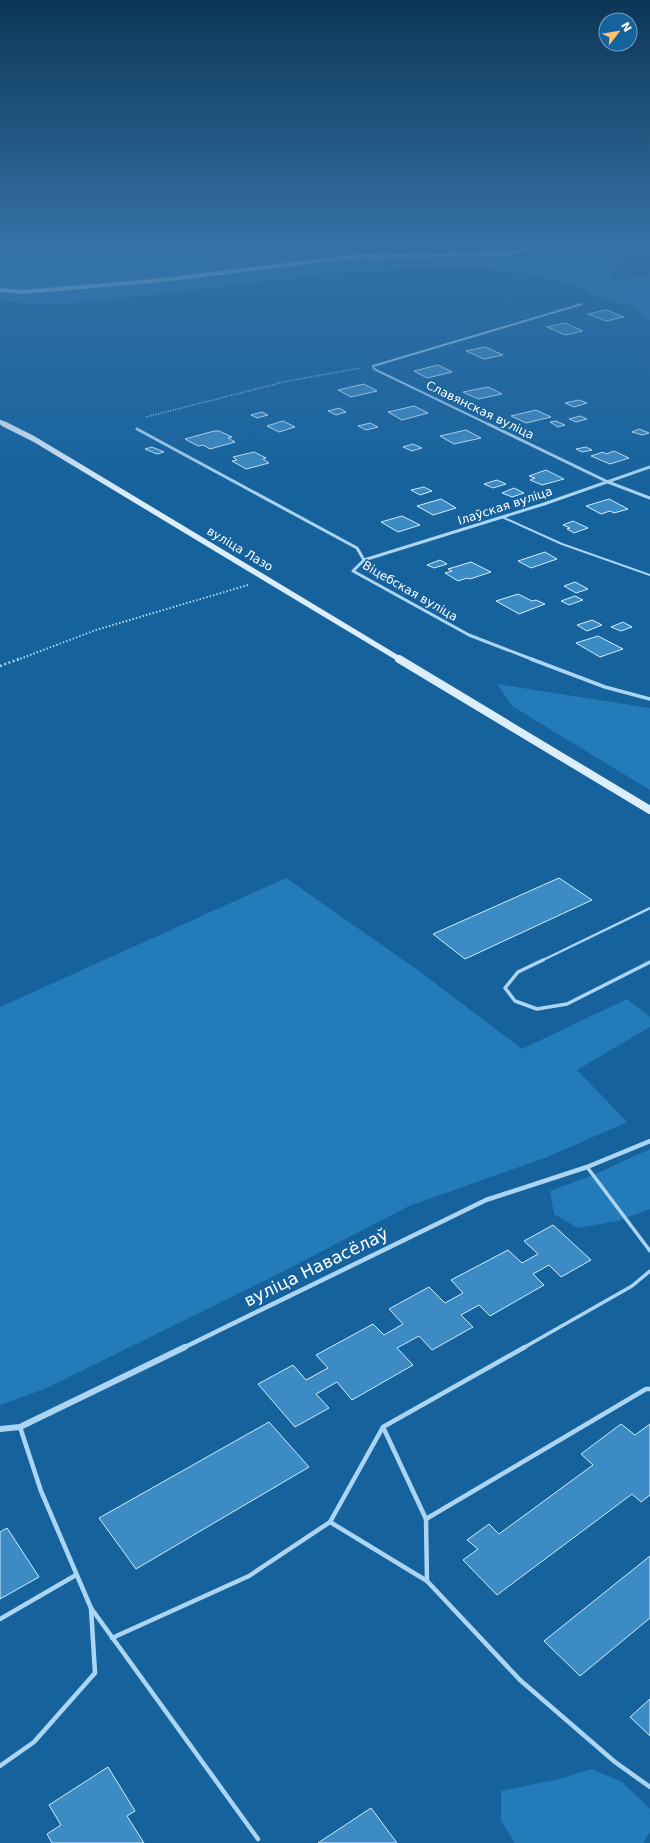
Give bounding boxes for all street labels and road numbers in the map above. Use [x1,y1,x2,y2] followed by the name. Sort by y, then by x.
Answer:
[424,378,536,442] street label: Славянская вуліца
[456,484,554,528] street label: Ілаўская вуліца
[204,524,276,574] street label: вуліца Лазо
[360,558,460,624] street label: Віцебская вуліца
[241,1223,391,1311] street label: вуліца Навасёлаў

